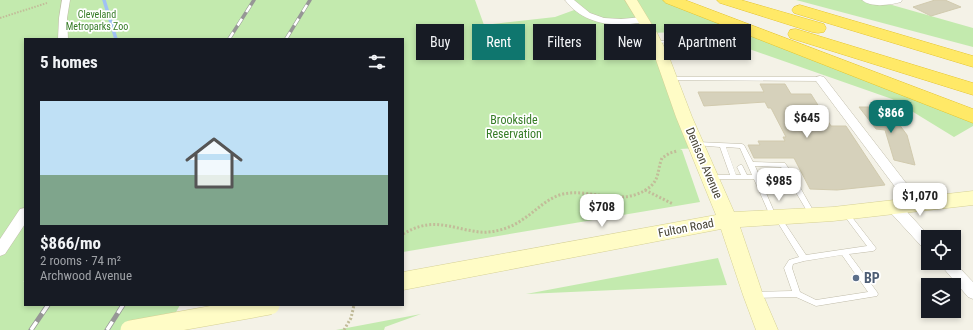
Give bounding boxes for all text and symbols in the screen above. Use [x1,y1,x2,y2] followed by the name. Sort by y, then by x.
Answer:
[66,9,128,32] park label: Cleveland Metroparks Zoo
[416,24,464,60] chip: Buy
[472,24,525,60] chip: Rent
[533,24,596,60] chip: Filters
[604,24,656,60] chip: New
[664,24,751,60] chip: Apartment
[366,51,388,73] icon: filters
[40,52,98,72] text: 5 homes
[867,100,915,134] pin: $866
[783,105,831,139] pin: $645
[878,105,904,120] text: $866
[794,110,820,125] text: $645
[486,113,542,141] park label: Brookside Reservation
[683,125,725,201] street label: Denison Avenue
[178,127,250,199] icon: home
[755,168,803,202] pin: $985
[766,173,792,188] text: $985
[887,183,953,217] pin: $1,070
[902,188,938,203] text: $1,070
[578,194,626,228] pin: $708
[589,199,615,214] text: $708
[657,216,715,240] street label: Fulton Road
[921,230,961,318] map controls
[921,230,961,270] button: locate
[40,233,101,253] text: $866/mo
[40,253,121,268] text: 2 rooms · 74 m²
[40,268,132,283] text: Archwood Avenue
[864,270,880,286] place label: BP
[851,273,861,283] marker: BP
[921,278,961,318] button: layers

